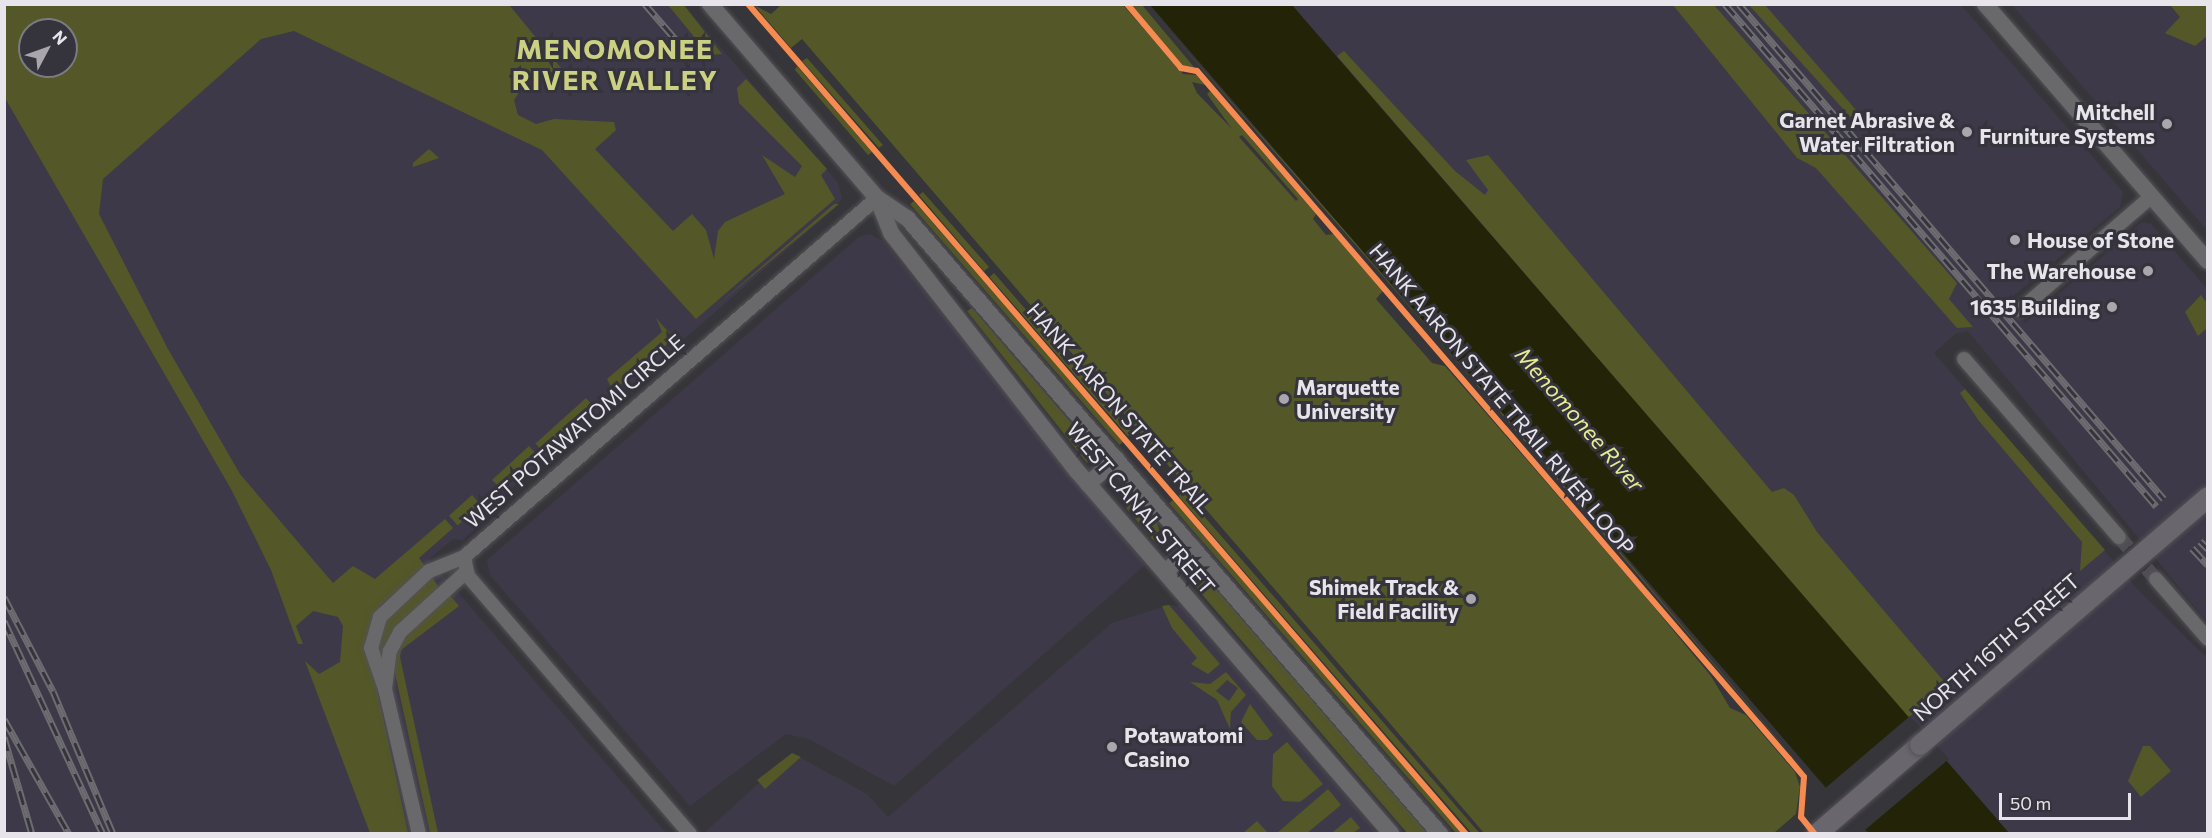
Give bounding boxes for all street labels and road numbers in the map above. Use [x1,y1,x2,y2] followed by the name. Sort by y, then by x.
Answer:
[1364,238,1640,560] street label: HANK AARON STATE TRAIL RIVER LOOP
[1022,298,1218,518] street label: HANK AARON STATE TRAIL
[459,329,689,533] street label: WEST POTAWATOMI CIRCLE
[1062,417,1220,599] street label: WEST CANAL STREET
[1908,568,2084,726] street label: NORTH 16TH STREET

